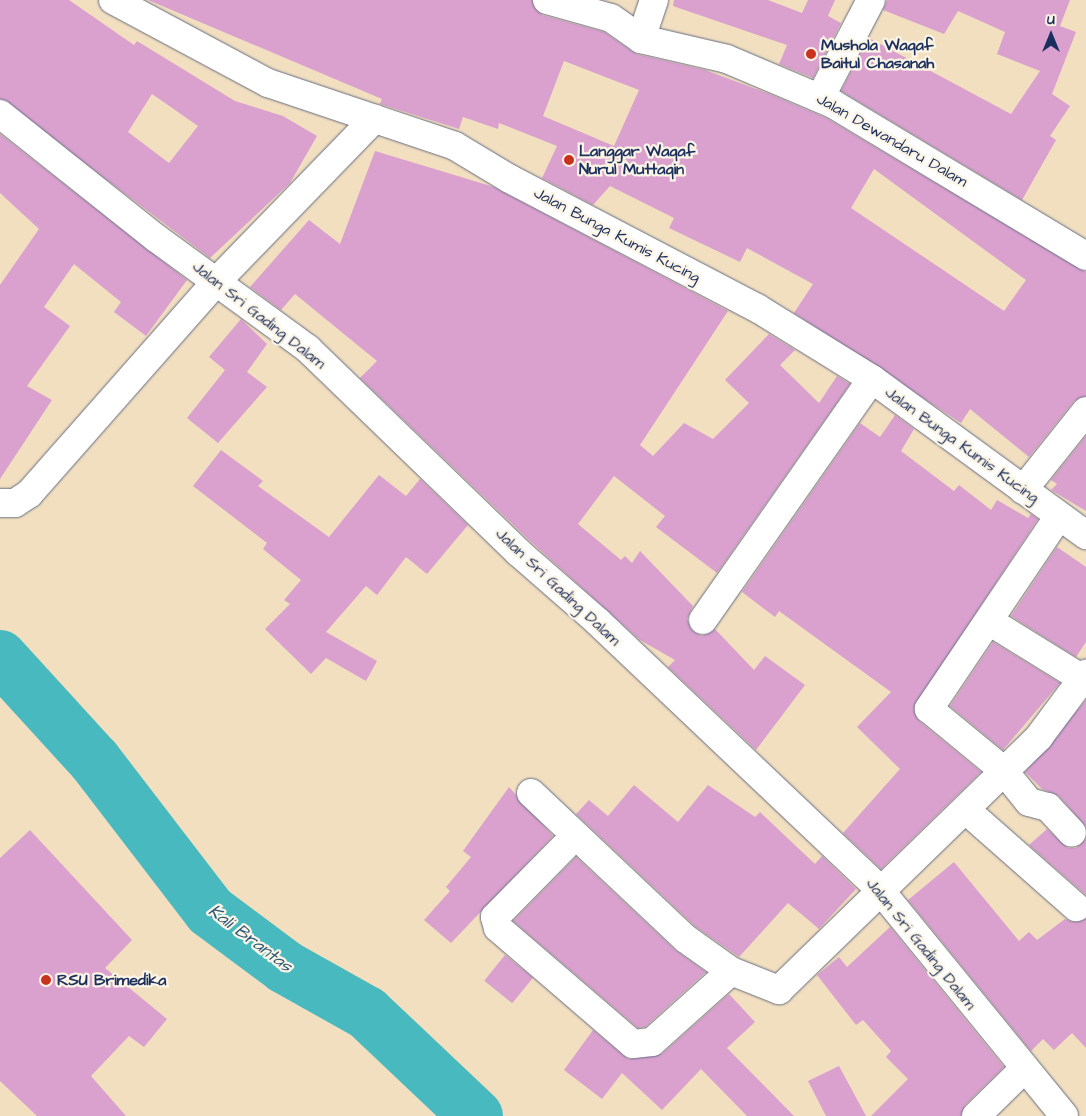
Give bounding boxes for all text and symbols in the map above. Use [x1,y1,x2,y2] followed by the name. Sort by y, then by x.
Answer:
[1026,10,1076,60] north arrow
[1047,10,1055,30] text: U
[821,35,934,73] place label: Mushola Waqaf Baitul Chasanah
[805,48,817,60] marker: Mushola Waqaf Baitul Chasanah
[813,89,971,191] street label: Jalan Dewandaru Dalam
[579,141,695,179] place label: Langgar Waqaf Nurul Muttaqin
[563,154,575,166] marker: Langgar Waqaf Nurul Muttaqin
[531,183,703,287] street label: Jalan Bunga Kumis Kucing
[189,257,329,373] street label: Jalan Sri Gading Dalam
[881,383,1043,507] street label: Jalan Bunga Kumis Kucing
[492,524,624,650] street label: Jalan Sri Gading Dalam
[862,874,980,1014] street label: Jalan Sri Gading Dalam
[204,901,296,977] water label: Kali Brantas
[57,970,166,990] place label: RSU Brimedika
[39,973,53,987] marker: RSU Brimedika

